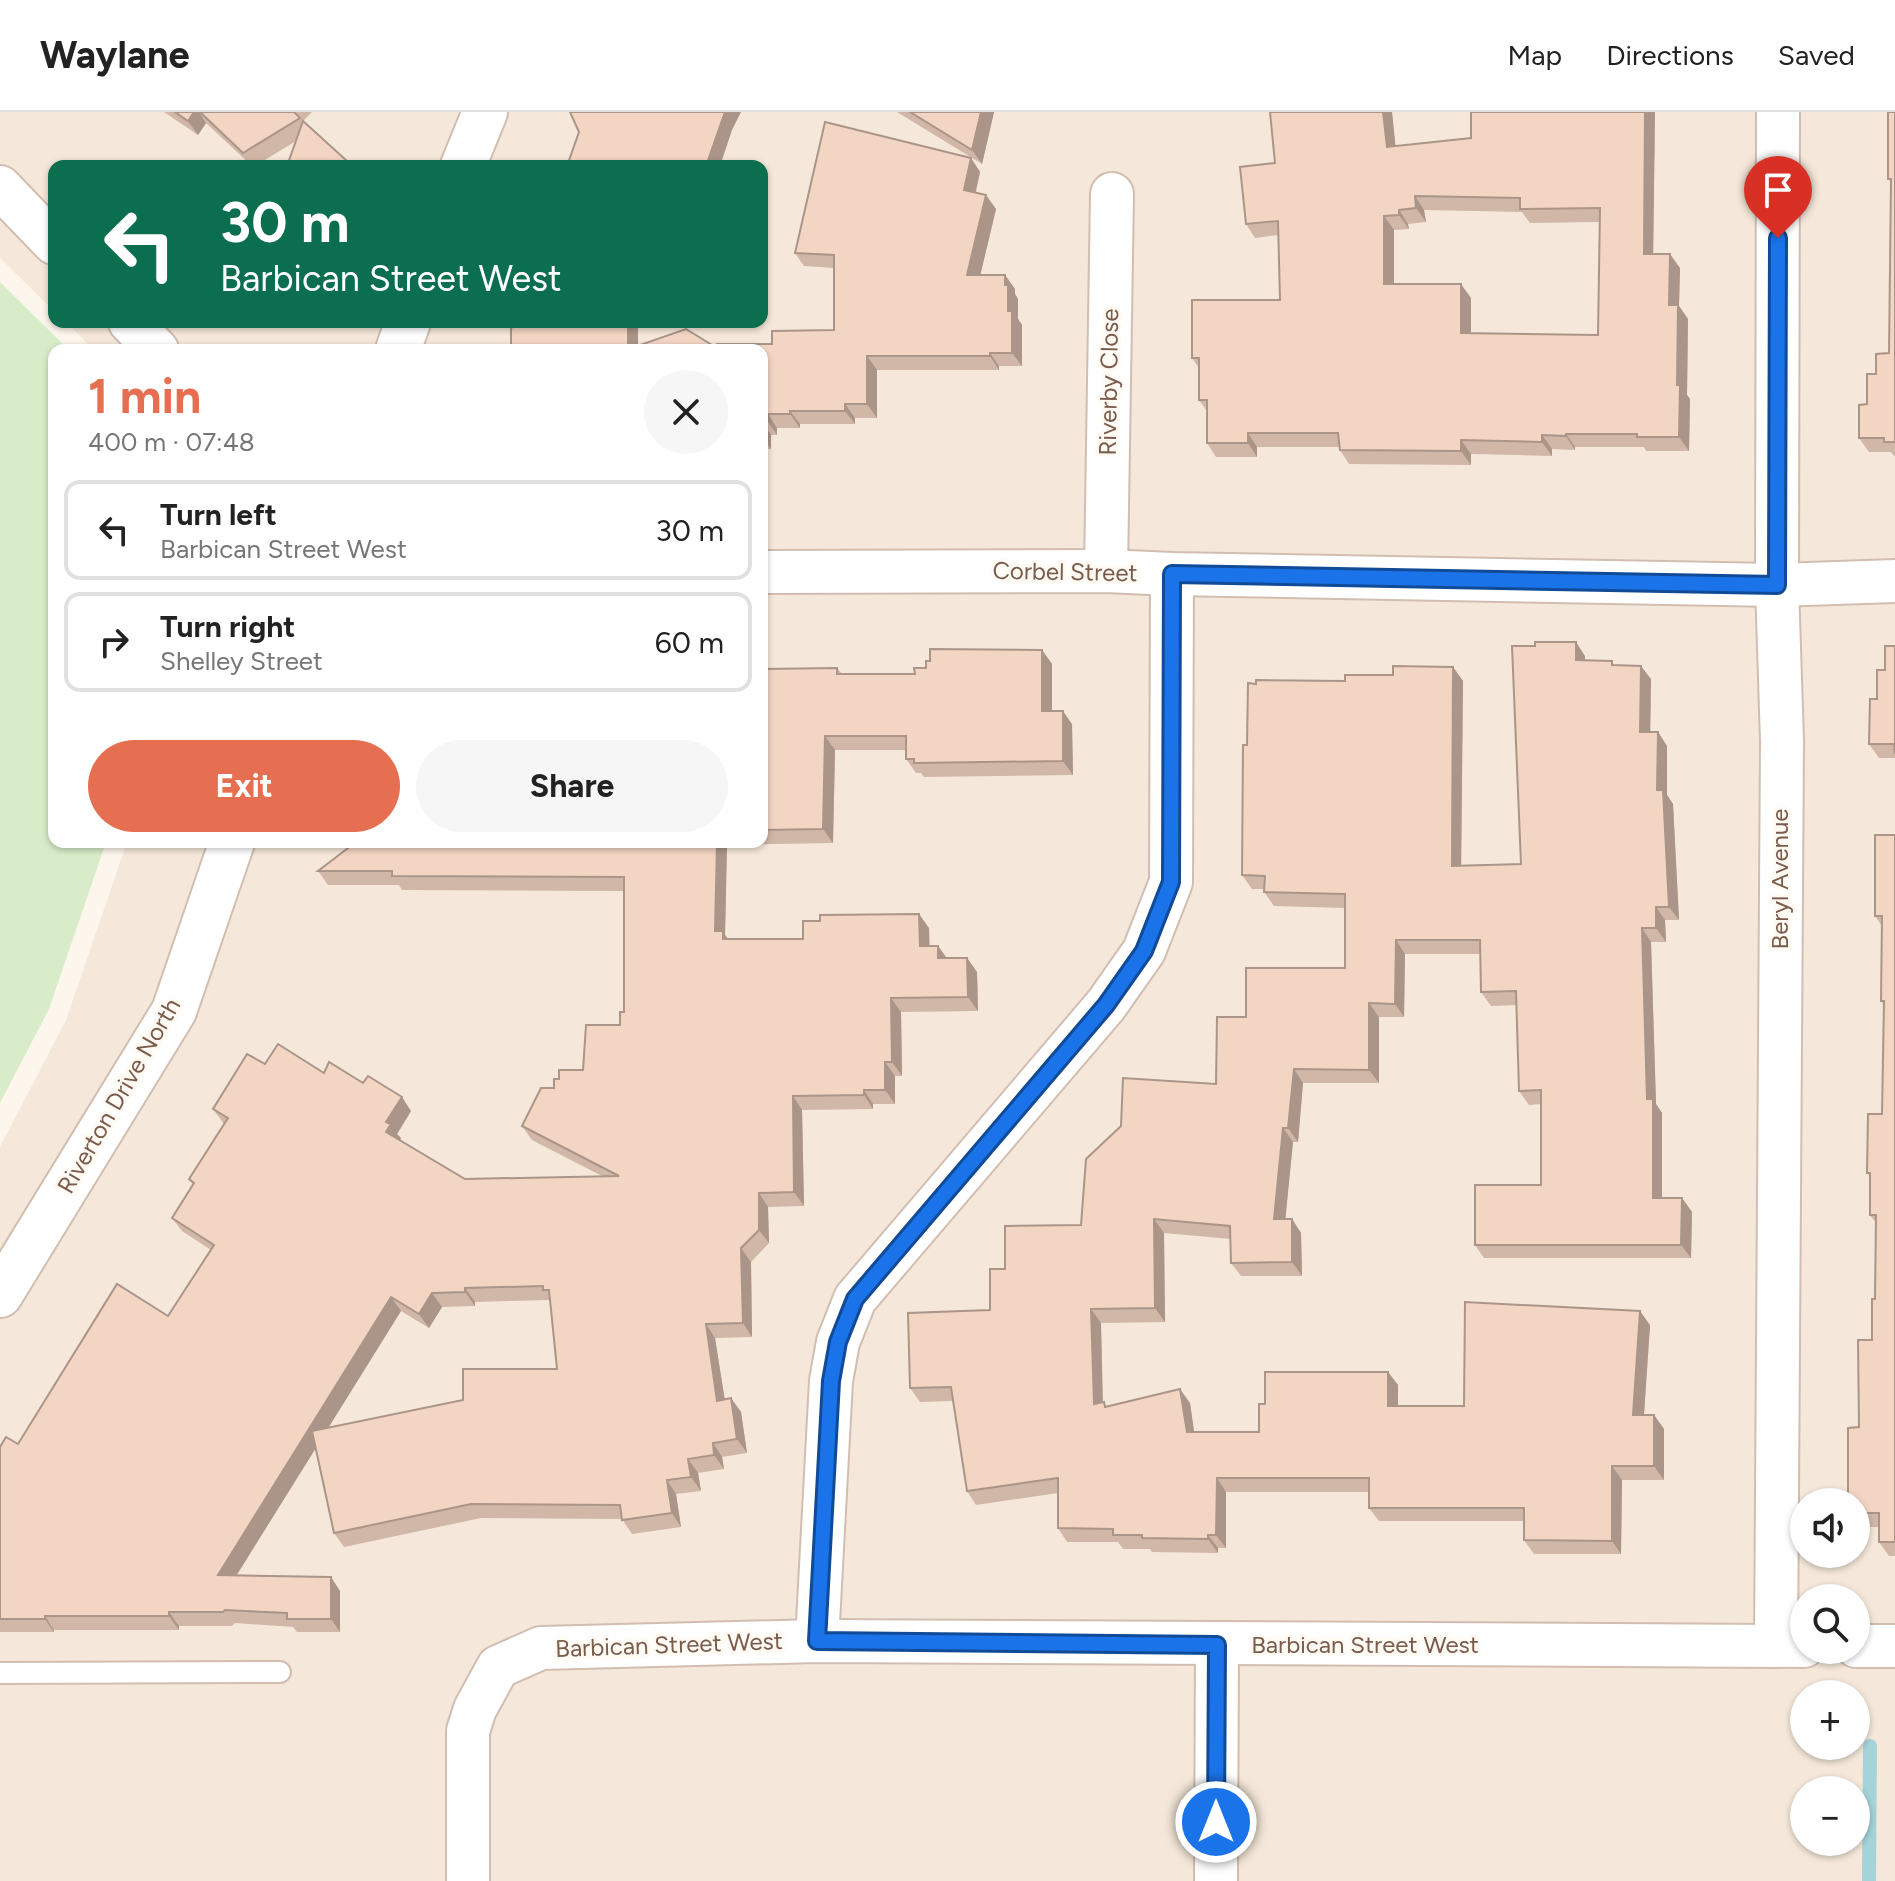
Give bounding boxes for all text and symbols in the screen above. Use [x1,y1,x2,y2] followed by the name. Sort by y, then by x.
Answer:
[40,32,190,78] text: Waylane
[1508,38,1562,72] text: Map
[1606,38,1734,72] text: Directions
[1778,38,1855,72] text: Saved
[1744,156,1812,238] pin
[1756,168,1800,212] icon: arrive
[220,189,350,256] text: 30 m
[88,192,192,296] icon: left
[220,257,562,300] text: Barbican Street West
[1093,308,1124,456] street label: Riverby Close
[88,367,201,425] text: 1 min
[644,370,728,454] button: close
[88,426,255,458] text: 400 m · 07:48
[160,496,277,533] text: Turn left
[92,508,136,552] icon: left
[656,512,724,549] text: 30 m
[160,533,407,565] text: Barbican Street West
[992,556,1138,587] street label: Corbel Street
[160,608,295,645] text: Turn right
[92,620,136,664] icon: right
[655,624,724,661] text: 60 m
[160,645,323,677] text: Shelley Street
[88,740,400,832] button: Exit
[416,740,728,832] button: Share
[1765,809,1794,949] street label: Beryl Avenue
[51,993,186,1199] street label: Riverton Drive North
[1790,1488,1870,1856] map controls
[1790,1488,1870,1568] button: sound
[1790,1584,1870,1664] button: search
[555,1626,783,1663] street label: Barbican Street West
[1251,1630,1479,1659] street label: Barbican Street West
[1790,1680,1870,1760] button: +
[1790,1776,1870,1856] button: −
[1174,1780,1258,1864] position arrow

